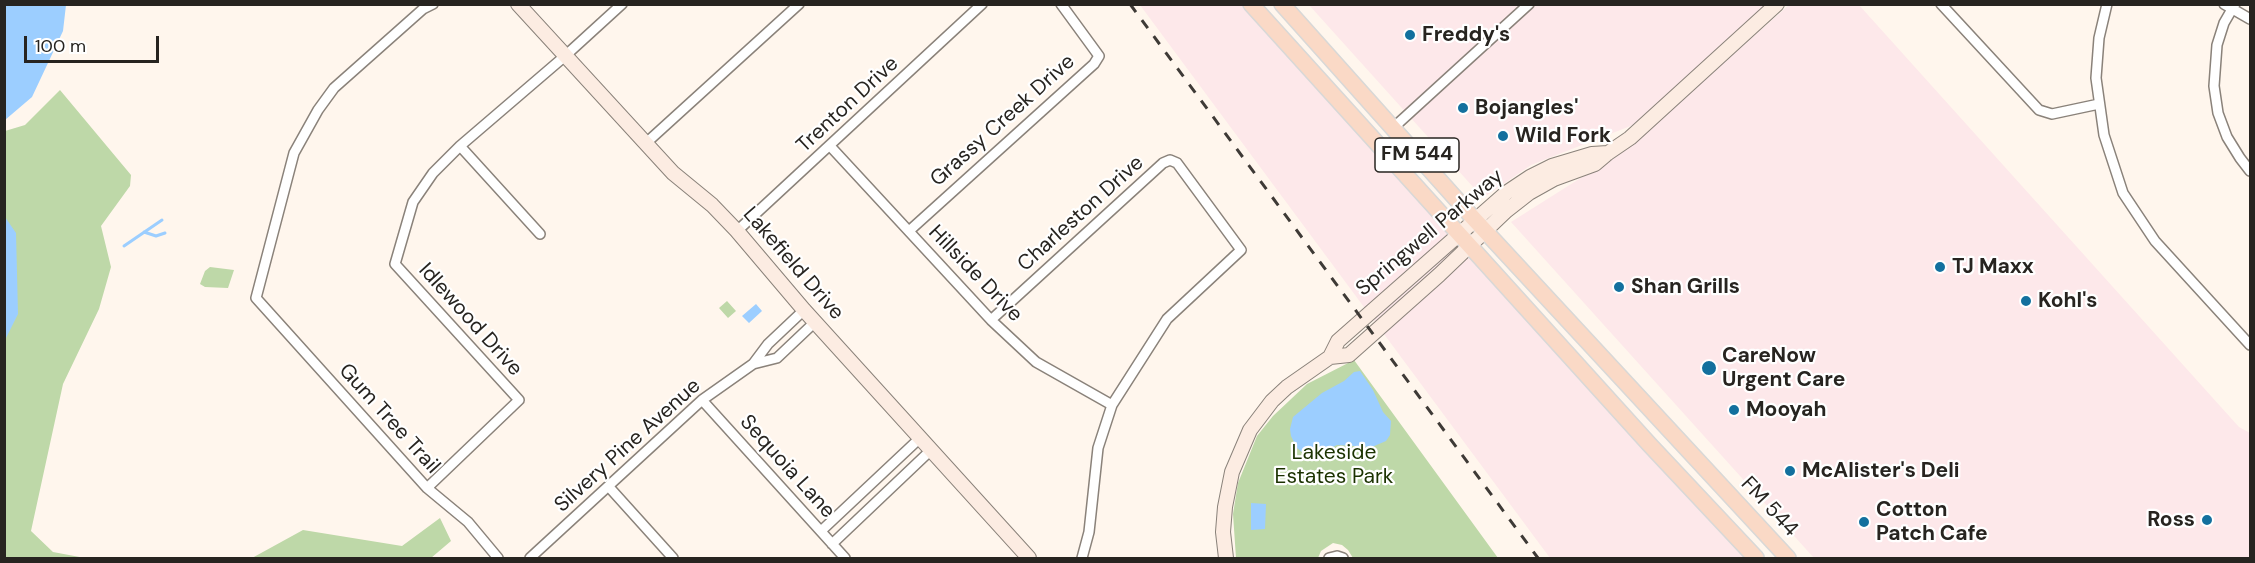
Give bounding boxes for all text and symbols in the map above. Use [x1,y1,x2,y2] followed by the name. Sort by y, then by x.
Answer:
[1422,22,1510,48] place label: Freddy's
[27,24,162,62] scale bar
[1403,28,1417,42] marker: Freddy's
[35,34,86,58] text: 100 m
[926,50,1080,192] street label: Grassy Creek Drive
[792,52,904,158] street label: Trenton Drive
[1475,95,1578,121] place label: Bojangles'
[1456,101,1470,115] marker: Bojangles'
[1515,123,1611,149] place label: Wild Fork
[1496,129,1510,143] marker: Wild Fork
[1375,138,1459,172] road number: FM 544
[1013,151,1149,277] street label: Charleston Drive
[1351,164,1509,302] street label: Springwell Parkway
[737,202,849,326] street label: Lakefield Drive
[923,220,1027,328] street label: Hillside Drive
[1952,254,2034,280] place label: TJ Maxx
[413,258,527,382] street label: Idlewood Drive
[1933,260,1947,274] marker: TJ Maxx
[1631,274,1740,300] place label: Shan Grills
[1612,280,1626,294] marker: Shan Grills
[2038,288,2098,314] place label: Kohl's
[2019,294,2033,308] marker: Kohl's
[1722,343,1845,393] place label: CareNow Urgent Care
[333,359,445,479] street label: Gum Tree Trail
[1700,359,1718,377] marker: CareNow Urgent Care
[550,374,706,518] street label: Silvery Pine Avenue
[1746,397,1826,423] place label: Mooyah
[1727,403,1741,417] marker: Mooyah
[734,410,840,524] street label: Sequoia Lane
[1275,440,1393,490] park label: Lakeside Estates Park
[1802,458,1960,484] place label: McAlister's Deli
[1783,464,1797,478] marker: McAlister's Deli
[1735,472,1803,542] street label: FM 544
[1876,497,1988,547] place label: Cotton Patch Cafe
[2147,507,2195,533] place label: Ross
[2200,513,2214,527] marker: Ross
[1857,515,1871,529] marker: Cotton Patch Cafe

